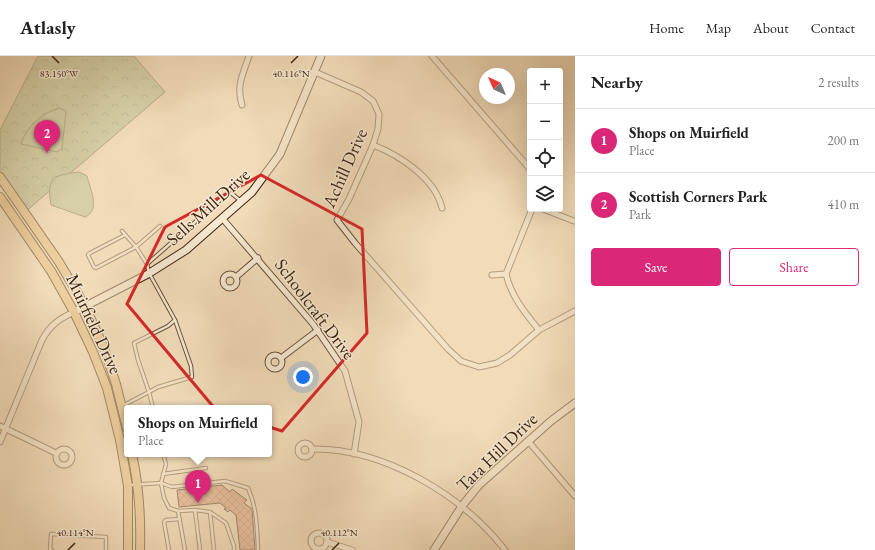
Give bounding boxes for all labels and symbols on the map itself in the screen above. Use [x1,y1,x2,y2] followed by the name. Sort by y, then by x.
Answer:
[40,67,79,80] text: 83.150°W
[272,67,310,80] text: 40.116°N
[479,68,515,104] north arrow
[34,120,60,153] pin: 2
[317,125,372,212] street label: Achill Drive
[161,163,254,250] street label: Sells Mill Drive
[270,254,361,364] street label: Schoolcraft Drive
[61,270,128,378] street label: Muirfield Drive
[293,367,313,387] your location
[451,407,542,496] street label: Tara Hill Drive
[185,470,211,503] pin: 1
[56,526,94,539] text: 40.114°N
[320,526,358,539] text: 40.112°N

